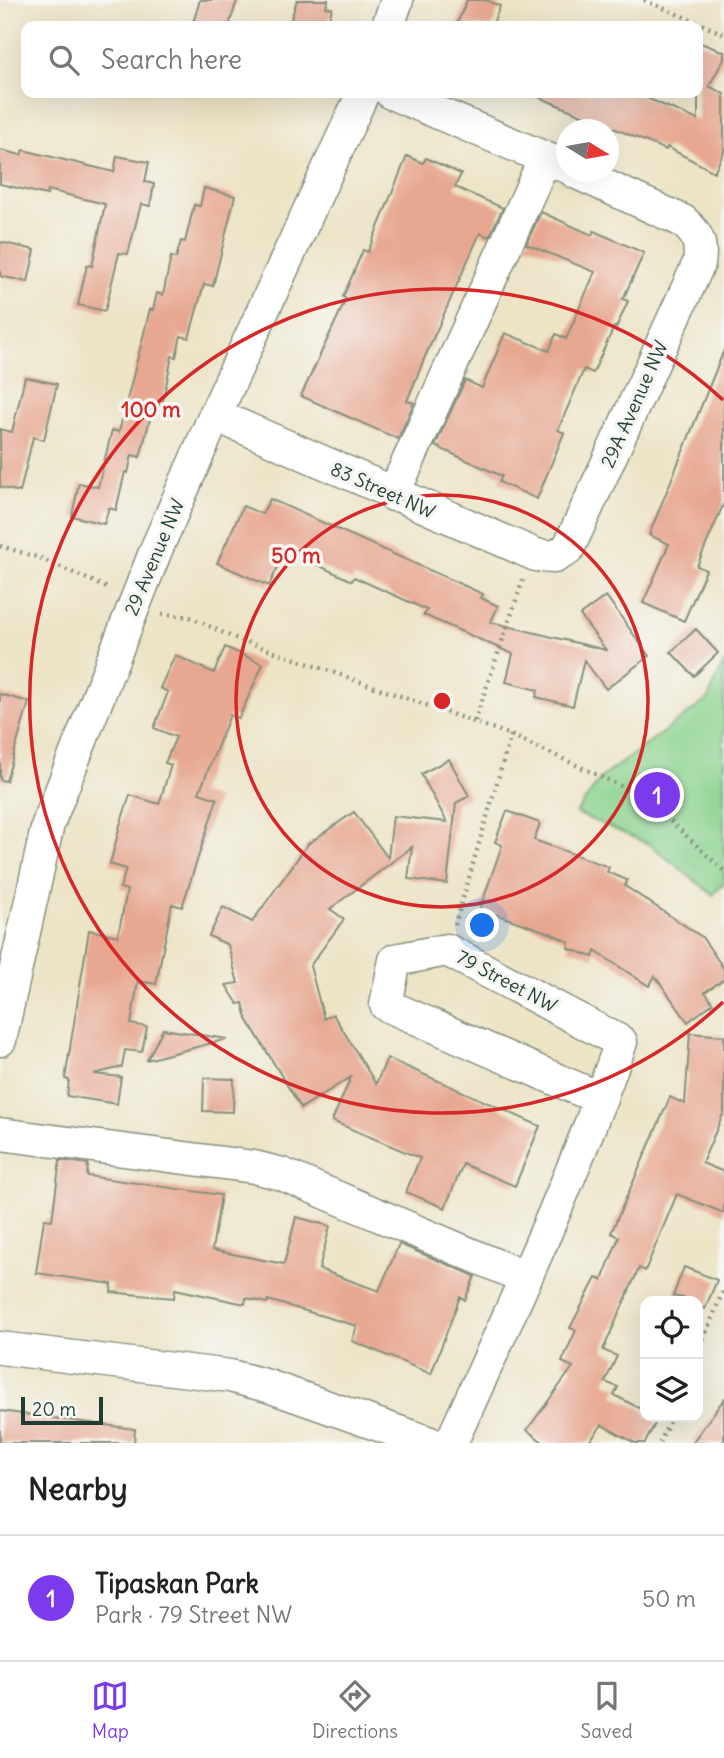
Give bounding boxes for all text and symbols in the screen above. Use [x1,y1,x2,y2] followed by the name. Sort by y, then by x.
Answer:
[21,21,703,98] search box
[45,41,83,79] icon: search
[101,43,242,76] text: Search here
[556,119,619,182] north arrow
[595,337,673,471] street label: 29A Avenue NW
[121,396,181,423] text: 100 m
[327,456,439,524] street label: 83 Street NW
[119,495,189,619] street label: 29 Avenue NW
[271,542,321,569] text: 50 m
[430,689,454,713] centre of rings
[634,769,680,821] pin: 1
[465,908,499,942] your location
[453,944,561,1018] street label: 79 Street NW
[640,1296,703,1422] map controls
[640,1296,703,1359] button: locate
[640,1359,703,1422] button: layers
[21,1394,103,1426] scale bar
[32,1397,76,1421] text: 20 m
[28,1470,128,1508] text: Nearby
[95,1567,259,1600] text: Tipaskan Park
[46,1584,56,1613] text: 1
[642,1584,696,1613] text: 50 m
[95,1600,292,1629] text: Park · 79 Street NW
[91,1677,129,1743] tab: Map
[312,1677,398,1743] tab: Directions
[581,1677,633,1743] tab: Saved

